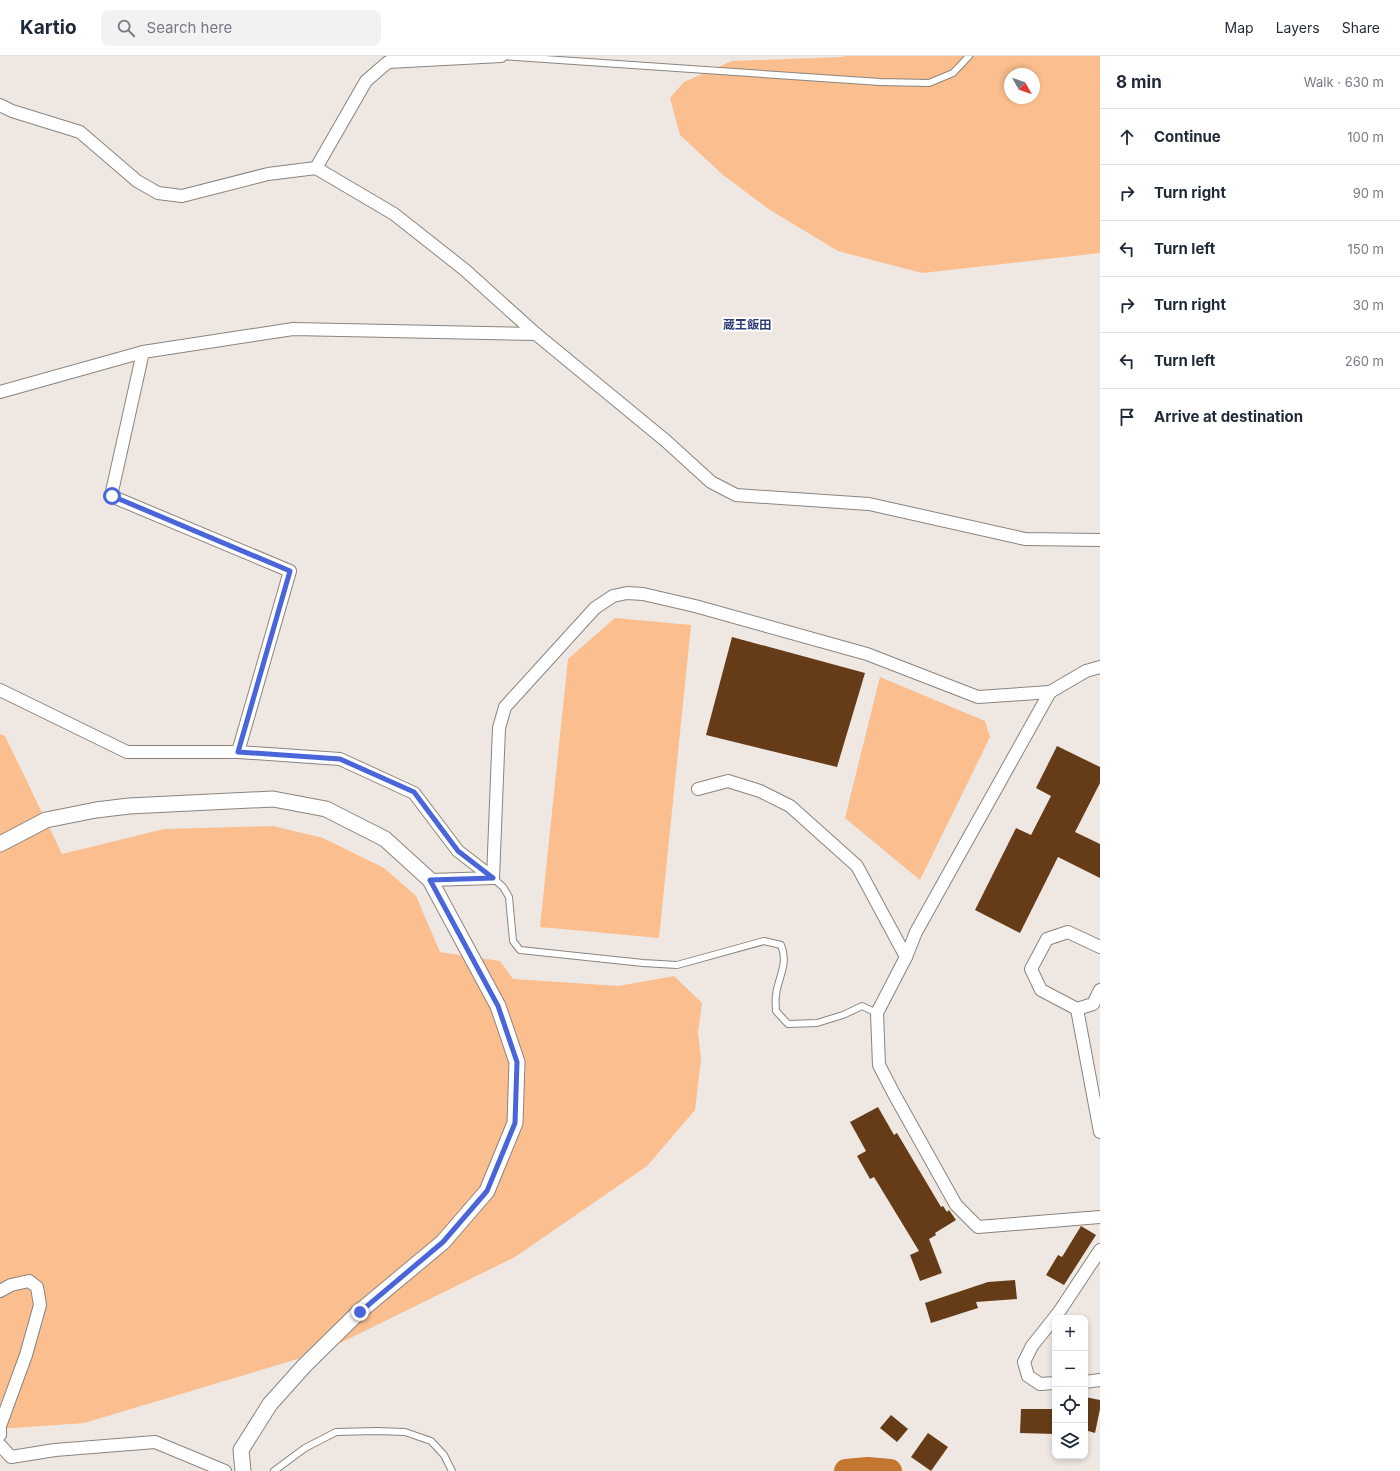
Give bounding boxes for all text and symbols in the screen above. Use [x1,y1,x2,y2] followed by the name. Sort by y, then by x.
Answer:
[101,10,381,46] search box
[20,16,77,39] text: Kartio
[115,17,137,39] icon: search
[147,18,232,37] text: Search here
[1225,19,1254,36] text: Map
[1276,19,1320,36] text: Layers
[1342,19,1380,36] text: Share
[1004,68,1040,104] north arrow
[1116,72,1162,92] text: 8 min
[1304,74,1384,90] text: Walk · 630 m
[1116,126,1138,148] icon: ahead
[1154,127,1221,146] text: Continue
[1347,129,1384,145] text: 100 m
[1116,182,1138,204] icon: right
[1154,183,1226,202] text: Turn right
[1353,185,1384,201] text: 90 m
[1116,238,1138,260] icon: left
[1154,239,1215,258] text: Turn left
[1348,241,1384,257] text: 150 m
[1116,294,1138,316] icon: right
[1154,295,1226,314] text: Turn right
[1353,297,1384,313] text: 30 m
[723,317,771,332] district label: 蔵王飯田
[1116,350,1138,372] icon: left
[1154,351,1215,370] text: Turn left
[1345,353,1384,369] text: 260 m
[1116,406,1138,428] icon: arrive
[1154,407,1303,426] text: Arrive at destination
[103,487,121,505] route start
[351,1303,369,1321] route end
[1052,1315,1088,1459] map controls
[1052,1315,1088,1351] button: +
[1052,1351,1088,1387] button: −
[1052,1387,1088,1423] button: locate
[1052,1423,1088,1459] button: layers

